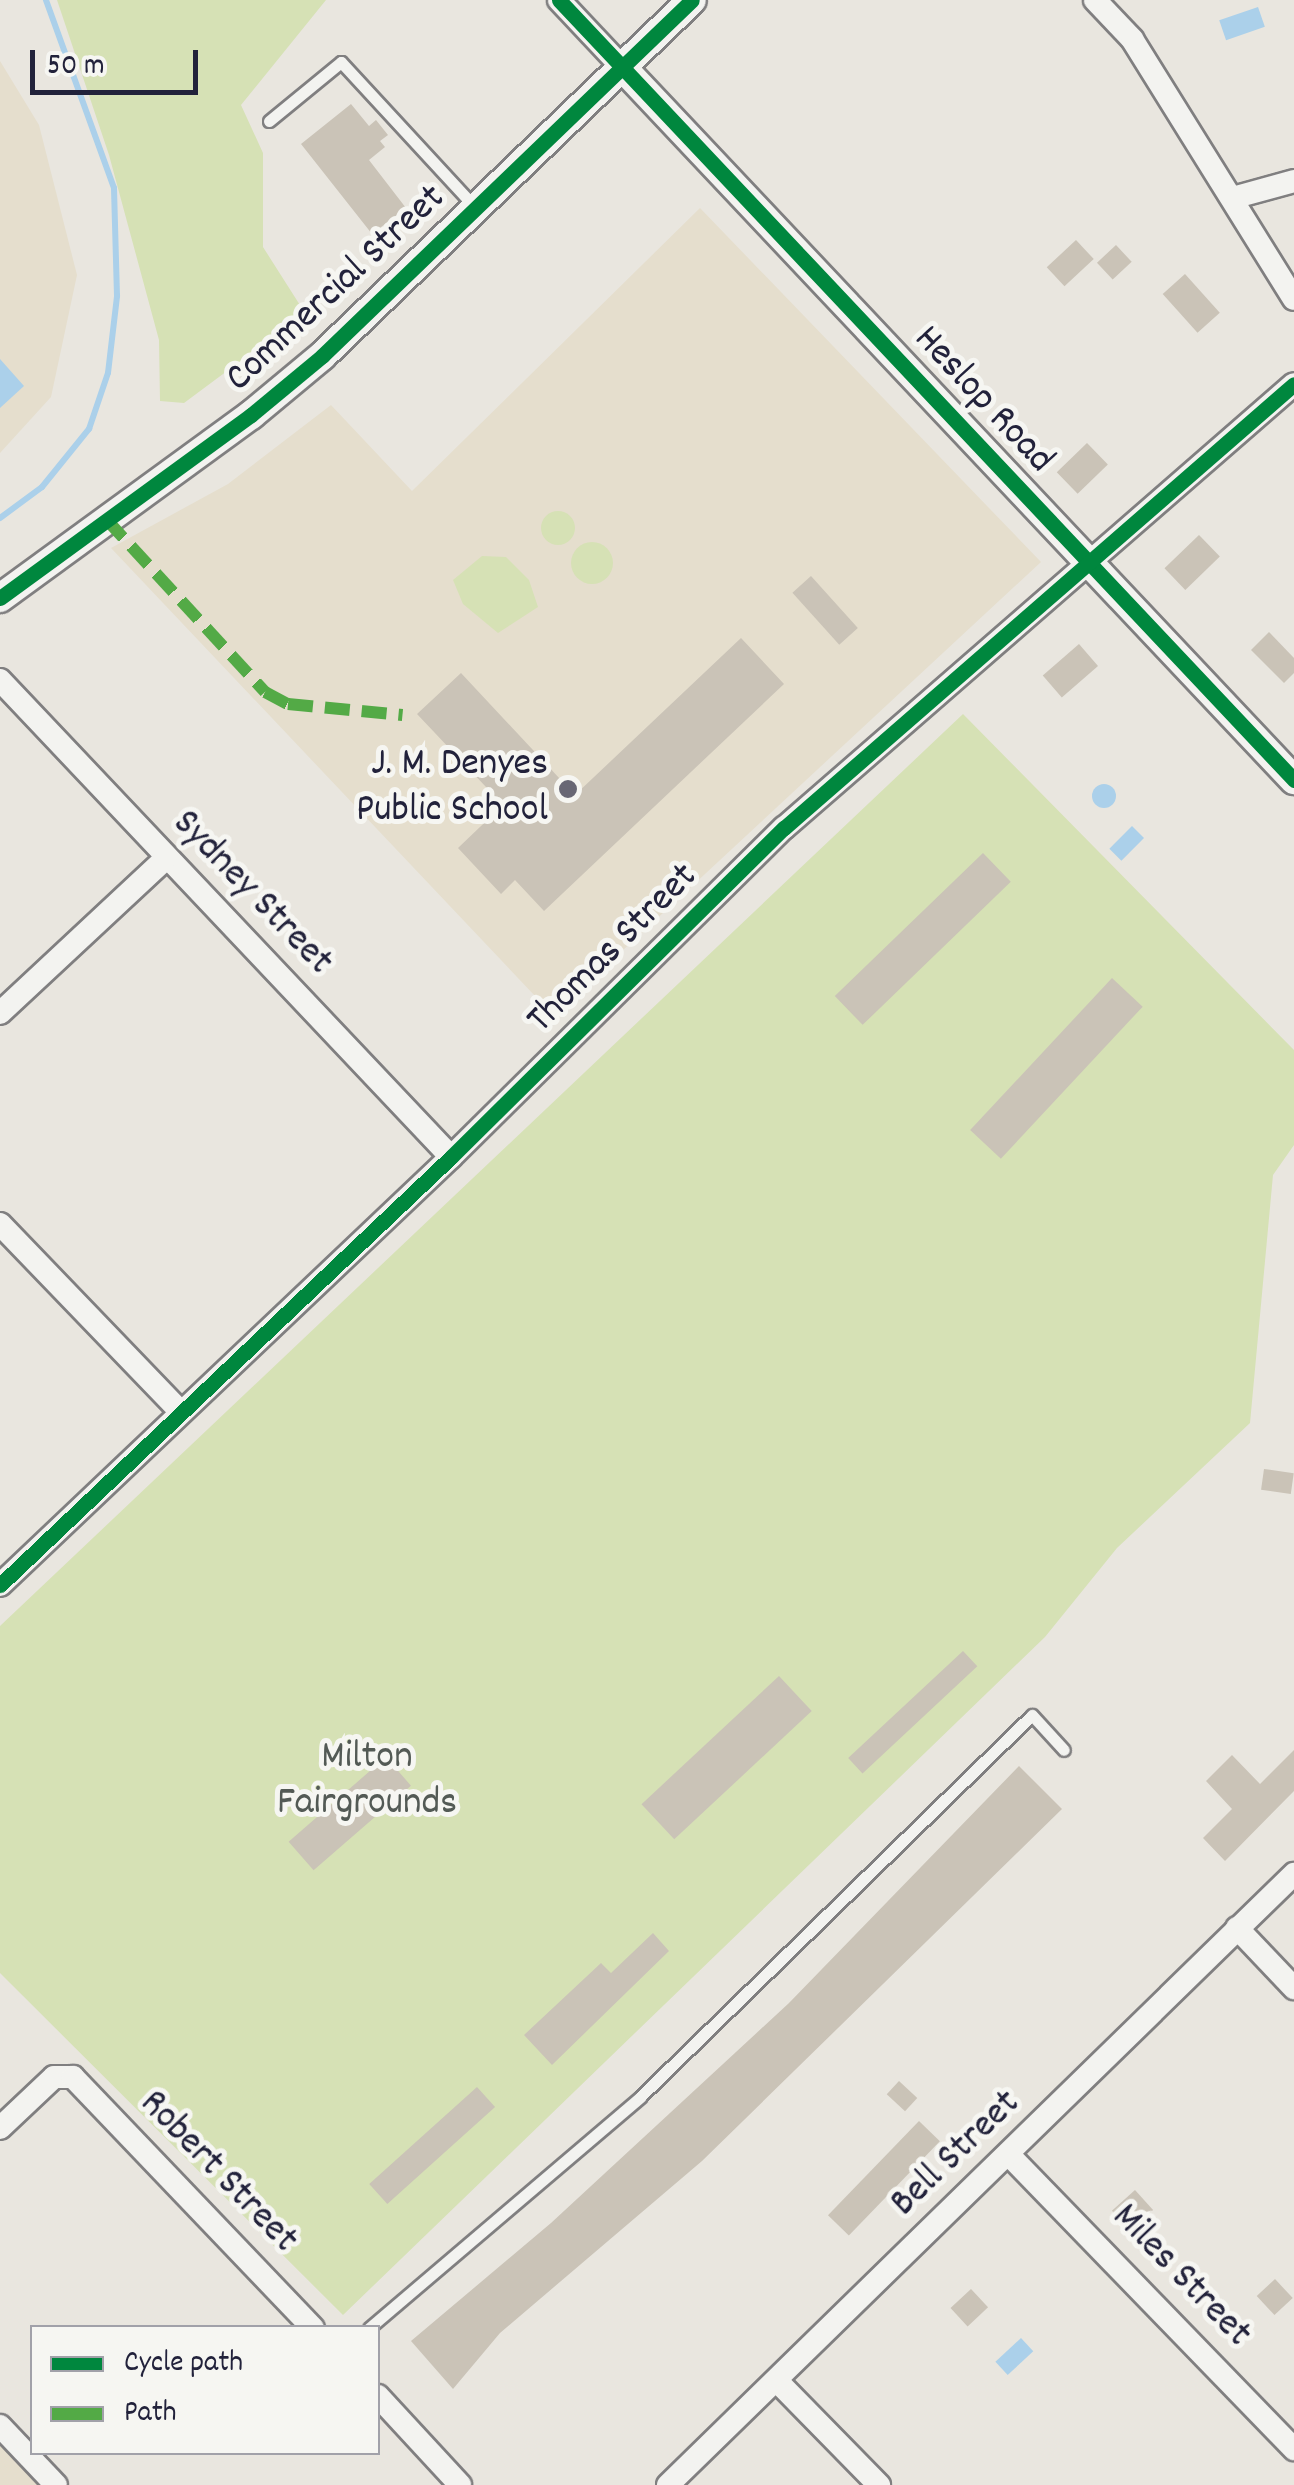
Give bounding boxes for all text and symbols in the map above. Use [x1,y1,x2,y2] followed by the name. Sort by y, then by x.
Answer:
[35,30,202,92] scale bar
[47,46,105,89] text: 50 m
[217,176,457,404] street label: Commercial Street
[901,317,1063,485] street label: Heslop Road
[356,742,548,836] place label: J. M. Denyes Public School
[557,778,579,800] marker: J. M. Denyes Public School
[160,801,342,987] street label: Sydney Street
[519,855,709,1045] street label: Thomas Street
[277,1735,457,1829] park label: Milton Fairgrounds
[127,2081,307,2265] street label: Robert Street
[882,2081,1032,2229] street label: Bell Street
[1100,2195,1260,2359] street label: Miles Street
[30,2325,380,2455] legend
[124,2343,243,2386] text: Cycle path
[124,2393,177,2436] text: Path

